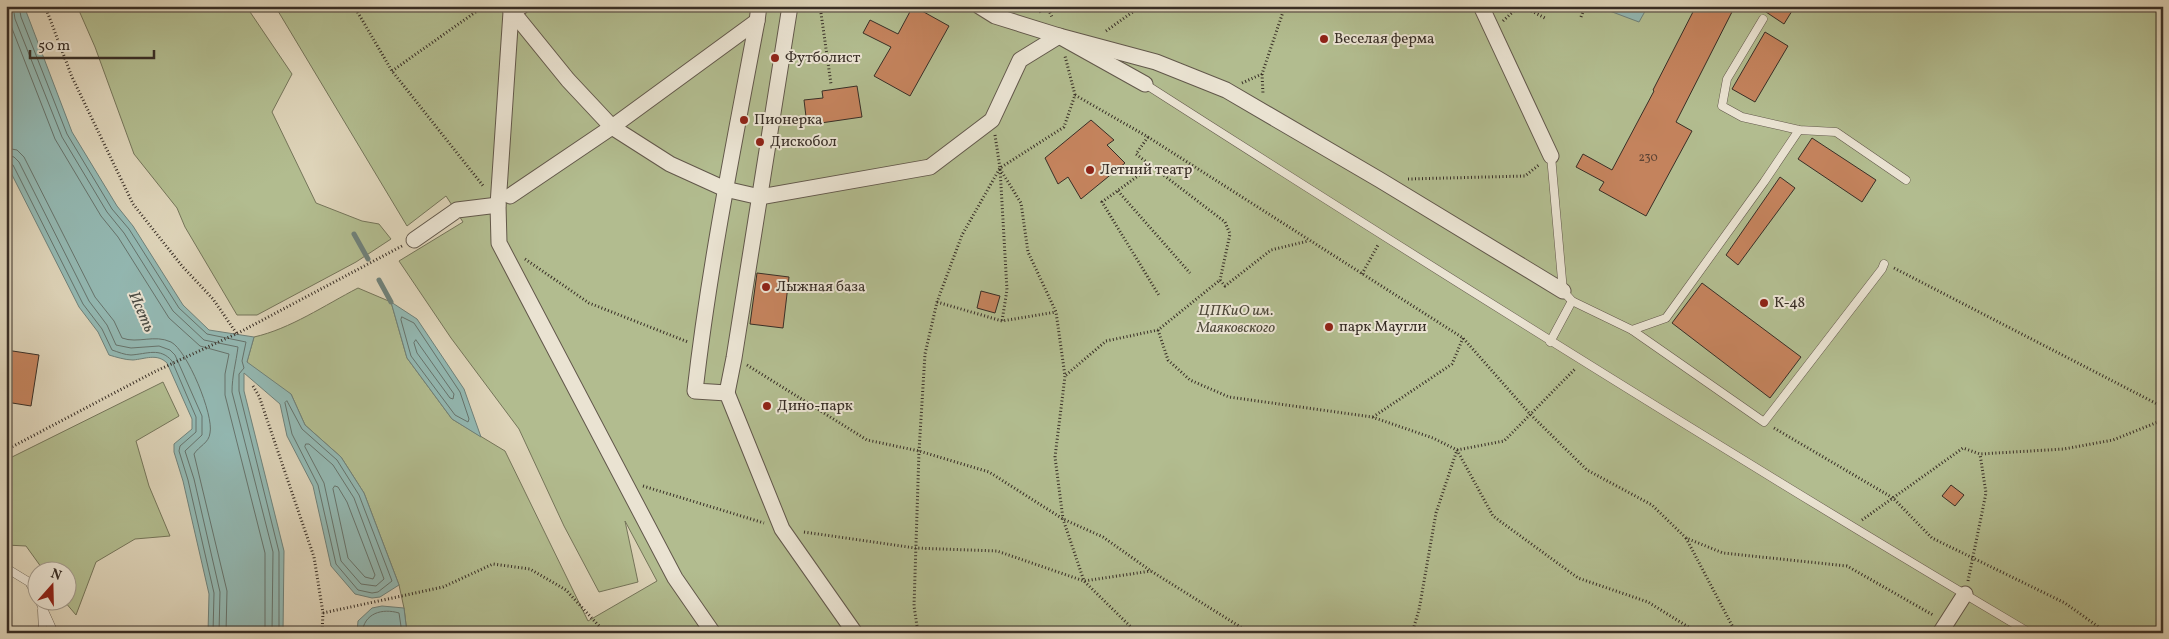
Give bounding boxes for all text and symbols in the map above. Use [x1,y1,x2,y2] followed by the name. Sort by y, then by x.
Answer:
[30,28,154,60] scale bar
[1334,29,1434,50] place label: Веселая ферма
[1318,33,1330,45] marker: Веселая ферма
[38,36,70,57] text: 50 m
[785,48,861,69] place label: Футболист
[769,52,781,64] marker: Футболист
[754,110,823,131] place label: Пионерка
[738,114,750,126] marker: Пионерка
[770,132,837,153] place label: Дискобол
[754,136,766,148] marker: Дискобол
[1638,150,1658,166] house number: 230
[1100,160,1192,181] place label: Летний театр
[1084,164,1096,176] marker: Летний театр
[776,277,865,298] place label: Лыжная база
[760,281,772,293] marker: Лыжная база
[122,288,160,336] water label: Исеть
[1774,293,1805,314] place label: К-48
[1758,297,1770,309] marker: К-48
[1196,301,1275,339] park label: ЦПКиО им. Маяковского
[1339,317,1427,338] place label: парк Маугли
[1323,321,1335,333] marker: парк Маугли
[777,396,853,417] place label: Дино-парк
[761,400,773,412] marker: Дино-парк
[28,562,78,612] north arrow
[48,565,64,586] text: N

